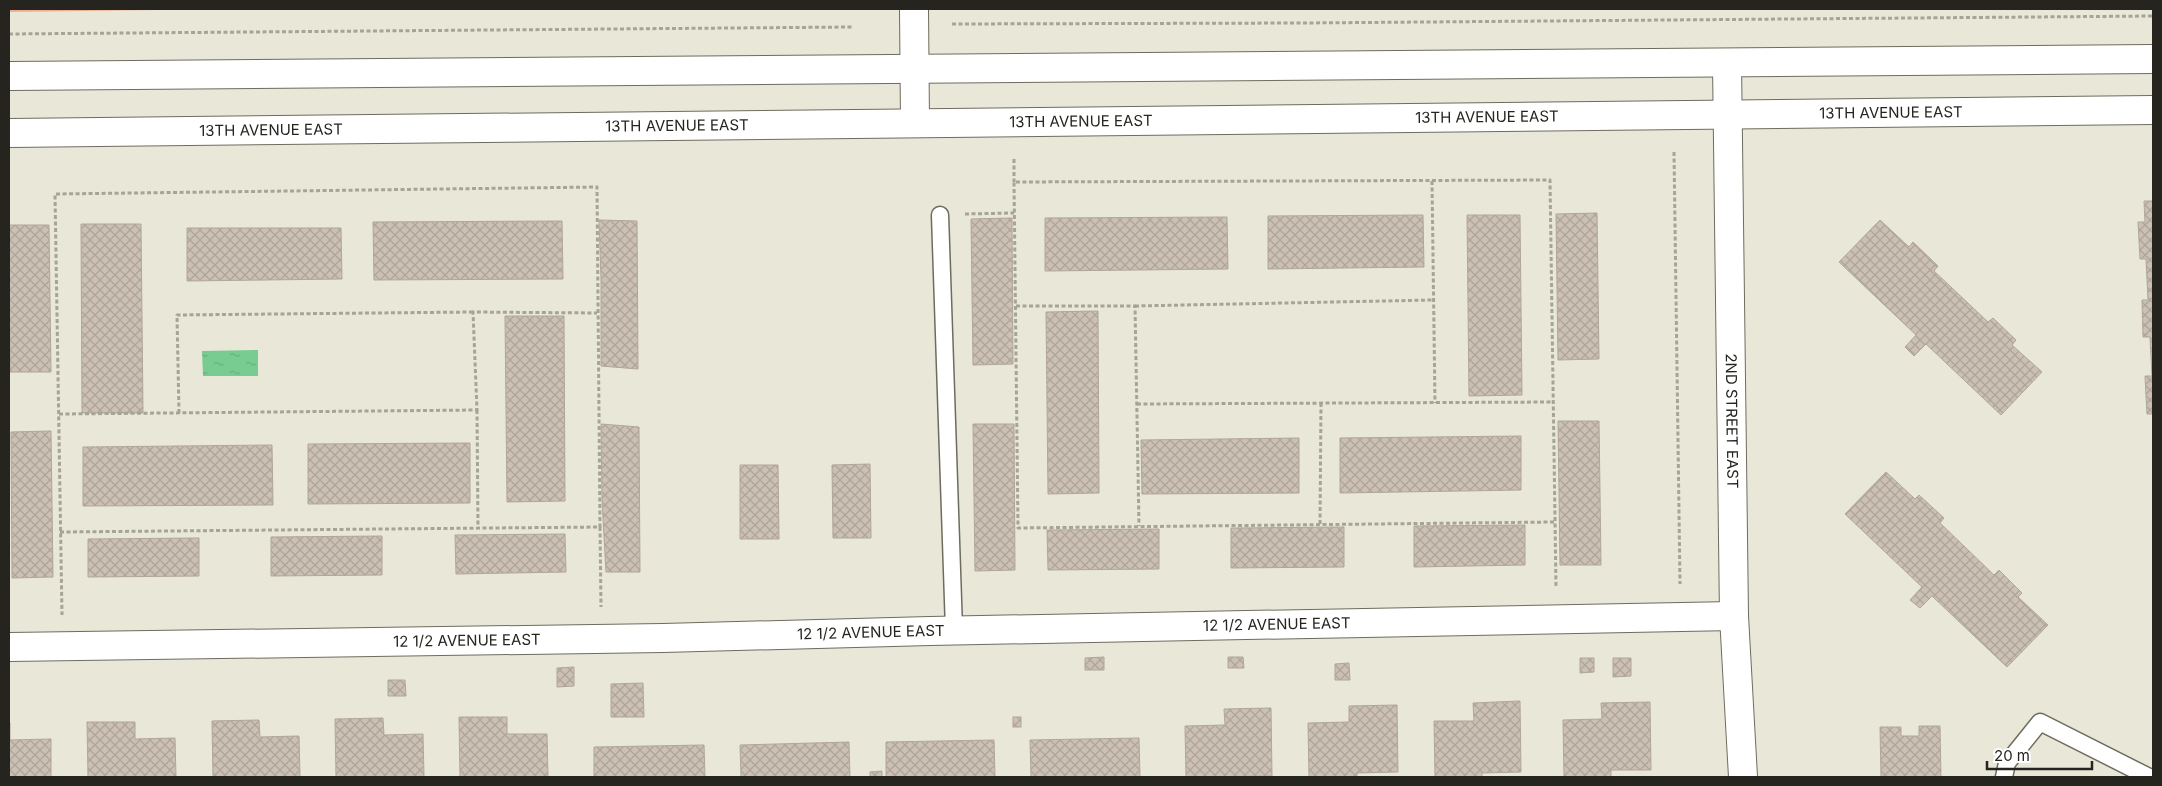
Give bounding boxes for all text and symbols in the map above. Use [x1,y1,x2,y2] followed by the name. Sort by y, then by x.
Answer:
[1819,102,1963,123] street label: 13TH AVENUE EAST
[1415,106,1559,127] street label: 13TH AVENUE EAST
[1009,111,1153,131] street label: 13TH AVENUE EAST
[605,115,749,136] street label: 13TH AVENUE EAST
[199,119,343,140] street label: 13TH AVENUE EAST
[1722,353,1742,489] street label: 2ND STREET EAST
[1203,613,1351,635] street label: 12 1/2 AVENUE EAST
[797,621,945,643] street label: 12 1/2 AVENUE EAST
[393,630,541,651] street label: 12 1/2 AVENUE EAST
[1987,738,2092,770] scale bar
[1994,746,2030,765] text: 20 m

